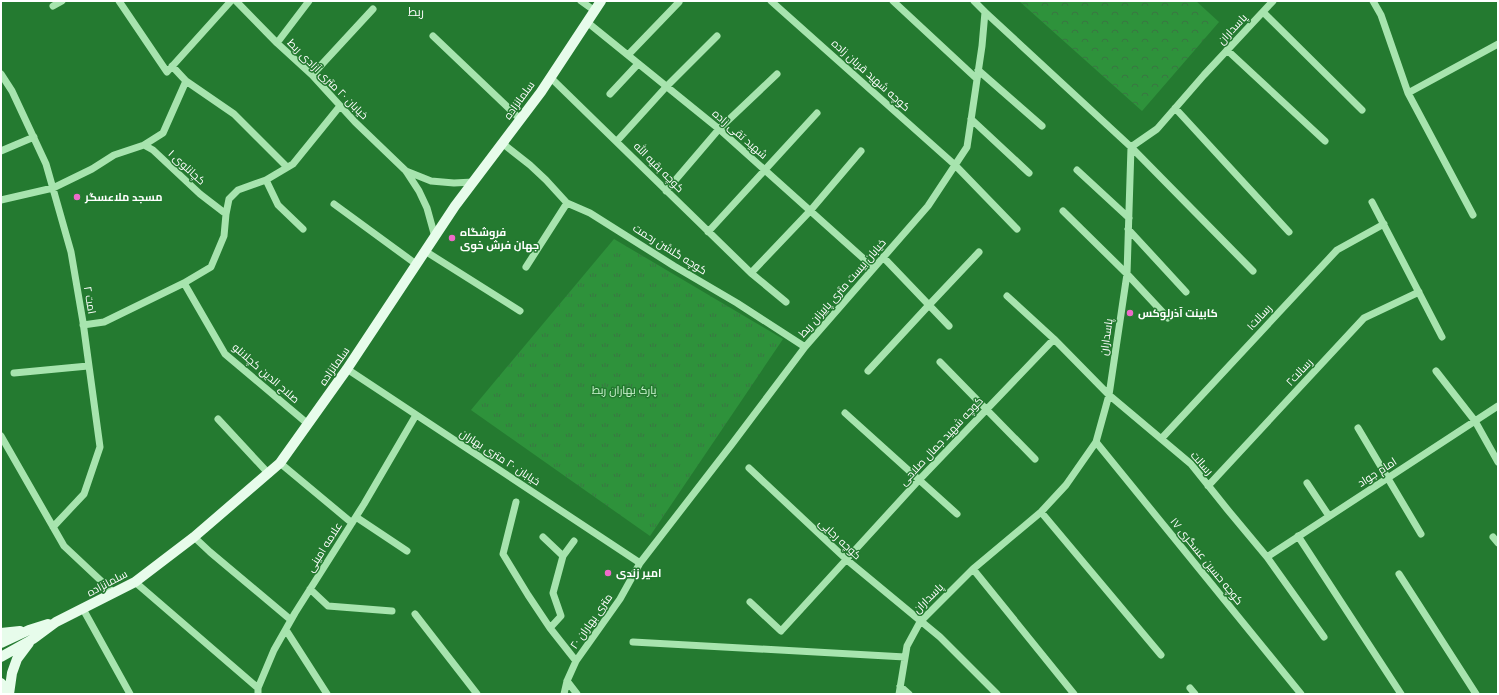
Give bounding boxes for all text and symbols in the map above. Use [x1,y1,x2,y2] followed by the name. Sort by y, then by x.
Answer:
[408,5,424,19] district label: ربط
[1215,11,1250,47] street label: پاسداران
[285,36,371,122] street label: خیابان ۲۰ متری آزادی ربط
[829,37,913,114] street label: کوچه شهید قربان زاده
[501,79,538,122] street label: سلمانزاده
[710,107,770,162] street label: شهید تقی زاده
[631,138,688,195] street label: کوچه بقیه الله
[166,147,208,188] street label: کچانلوی ۱
[84,191,163,204] place label: مسجد ملاعسگر
[72,192,82,202] marker: مسجد ملاعسگر
[630,221,709,277] street label: کوچه گلشن رحمت
[460,226,539,253] place label: فروشگاه جهان فرش خوی
[447,233,457,243] marker: فروشگاه جهان فرش خوی
[796,236,889,340] street label: خیابان بیست متری پاییزان ربط
[81,285,98,315] street label: امت ۲
[1244,302,1275,333] street label: رسالت۱
[1138,307,1218,321] place label: کابینت آذرلوکس
[1125,308,1135,318] marker: کابینت آذرلوکس
[1097,318,1116,356] street label: پاسداران
[229,341,302,407] street label: صلاح الدین کچلانلو
[316,345,352,388] street label: سلمانزاده
[1283,356,1315,389] street label: رسالت۲
[592,384,656,397] park label: پارک بهاران ربط
[897,394,986,488] street label: کوچه شهید جمال صلاحی
[457,427,542,488] street label: خیابان ۲۰ متری بهاران
[1188,449,1216,478] street label: رسالت
[1355,455,1400,491] street label: امام جواد
[1168,515,1246,608] street label: کوچه حسین عسگری ۱۷
[816,516,864,562] street label: کوچه رجایی
[304,520,345,575] street label: علامه امینی
[85,567,130,600] street label: سلمانزاده
[616,567,661,580] place label: امیر زندی
[603,568,613,578] marker: امیر زندی
[911,581,946,616] street label: پاسداران
[568,591,615,651] street label: ۲۰ متری بهاران

